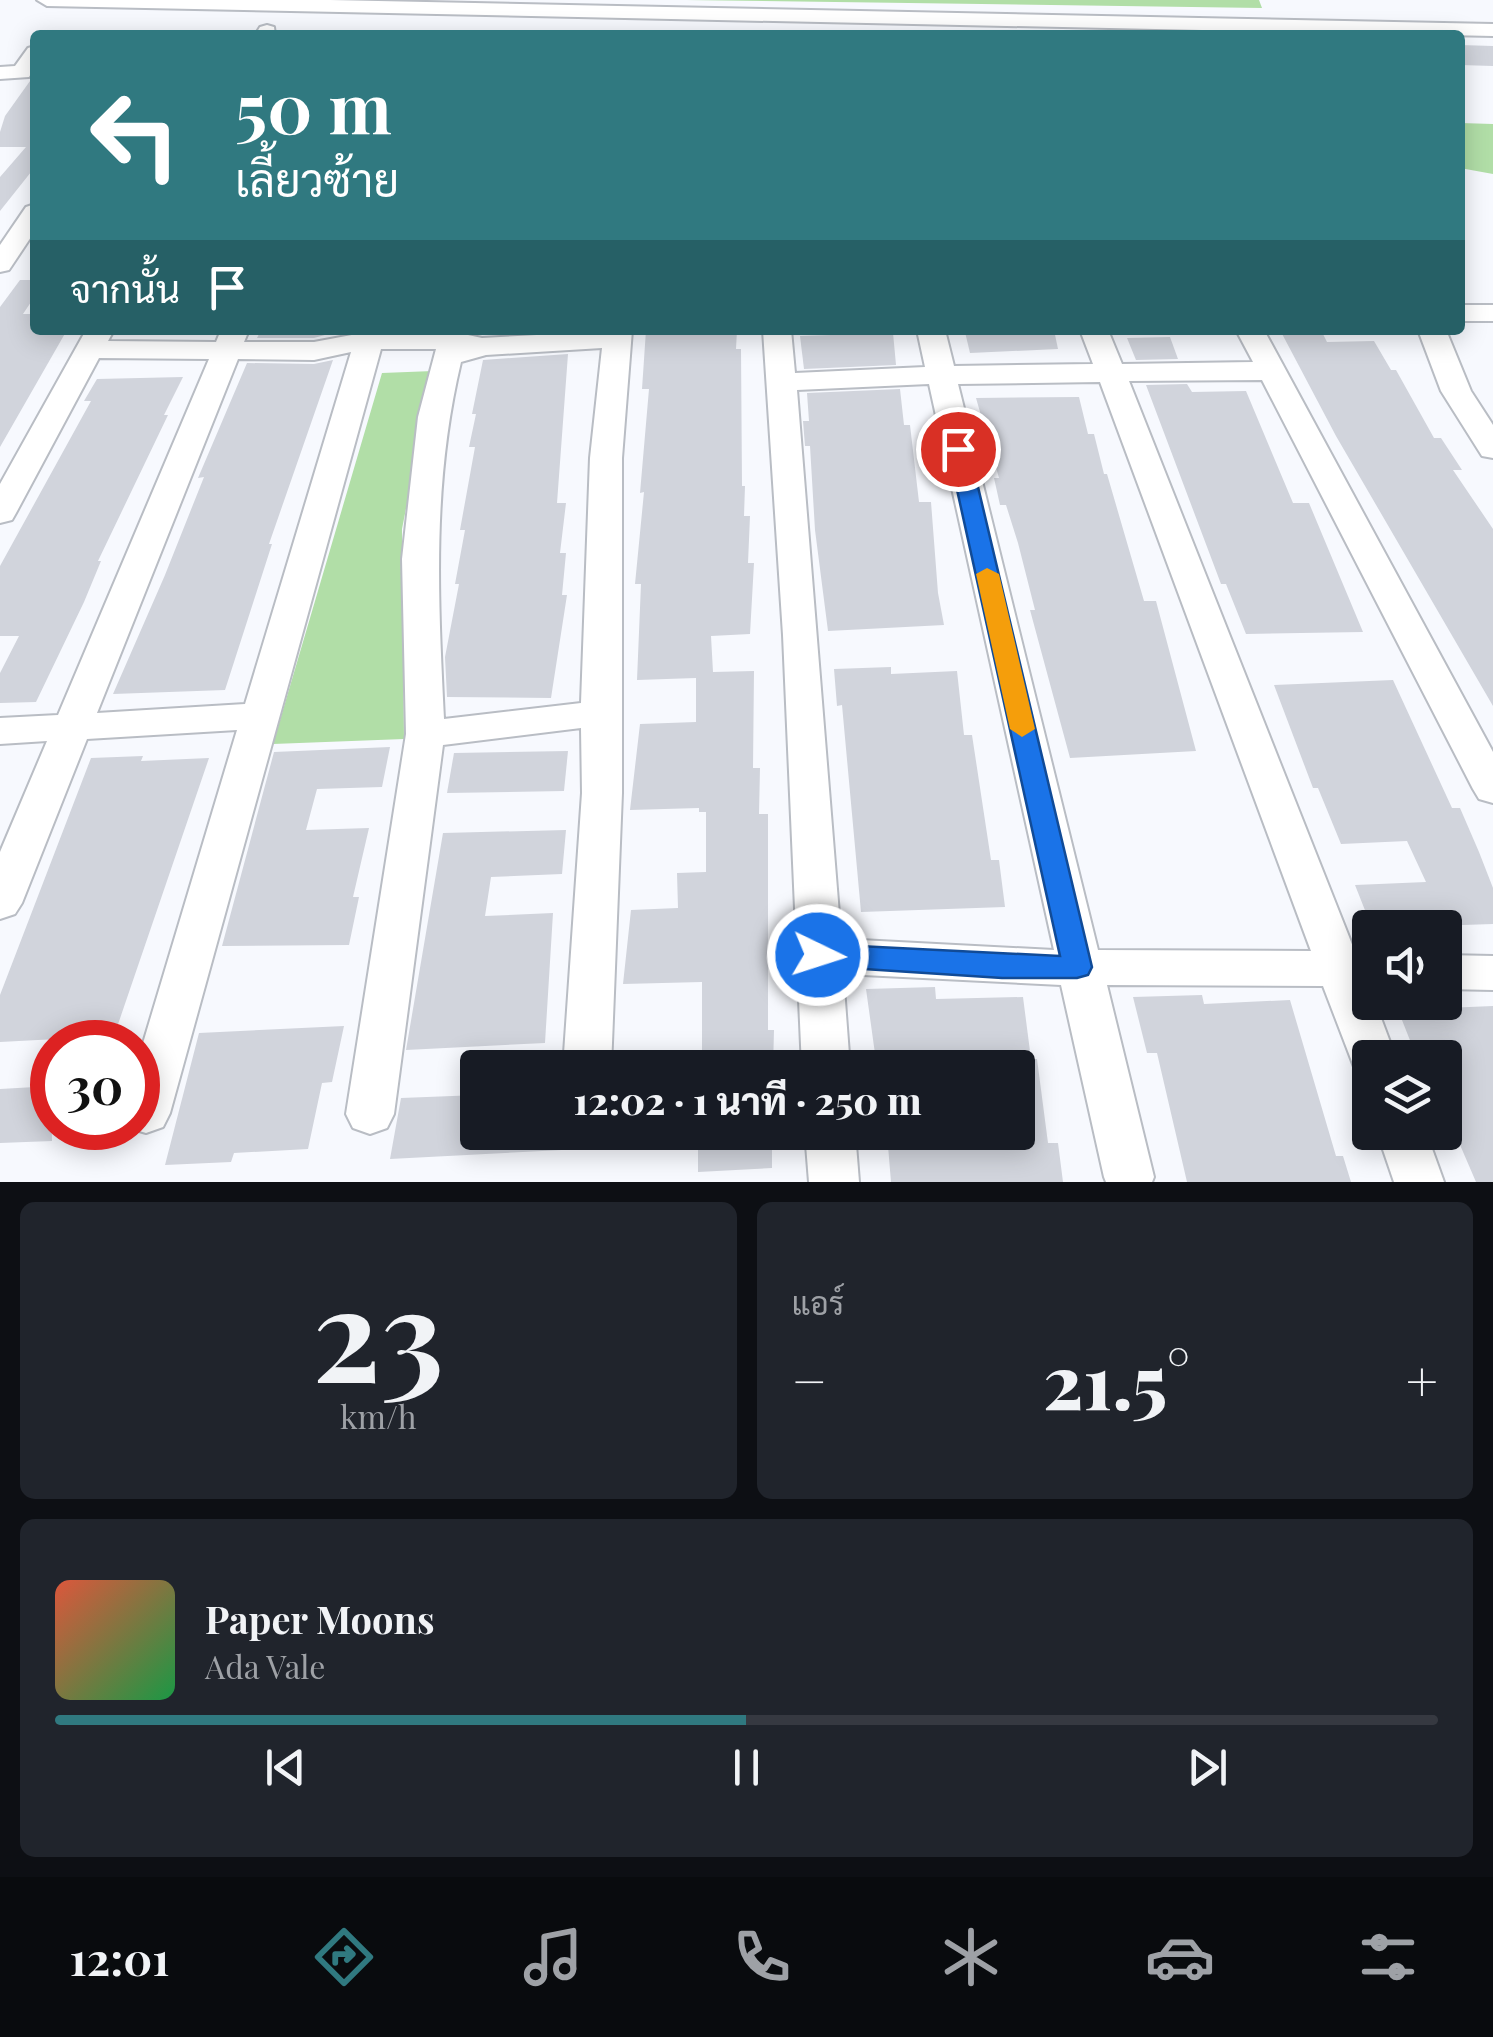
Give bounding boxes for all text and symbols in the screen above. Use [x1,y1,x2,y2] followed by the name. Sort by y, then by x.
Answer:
[235,58,392,152] text: 50 m
[70,70,200,200] icon: left
[235,148,399,208] text: เลี้ยวซ้าย
[200,260,255,315] icon: arrive
[70,262,180,313] text: จากนั้น
[916,407,1001,492] pin
[931,422,986,477] icon: arrive
[766,903,870,1007] position arrow
[1352,910,1462,1150] map controls
[1352,910,1462,1020] button: sound
[30,1020,160,1150] speed limit sign: 30
[1352,1040,1462,1150] button: layers
[573,1074,922,1125] text: 12:02 · 1 นาที · 250 m
[313,1242,444,1416] text: 23
[792,1280,844,1323] text: แอร์
[1043,1329,1190,1429] text: 21.5°
[792,1342,827,1416] text: −
[1406,1342,1438,1416] text: +
[340,1394,417,1437] text: km/h
[205,1593,434,1644] text: Paper Moons
[205,1644,325,1687] text: Ada Vale
[258,1740,313,1795] icon: previous
[719,1740,774,1795] icon: pause
[1180,1740,1235,1795] icon: next
[309,1922,379,1992] icon: directions
[518,1922,588,1992] icon: music
[727,1922,797,1992] icon: phone
[936,1922,1006,1992] icon: climate
[1145,1922,1215,1992] icon: car
[1353,1922,1423,1992] icon: filters
[69,1927,170,1987] text: 12:01

